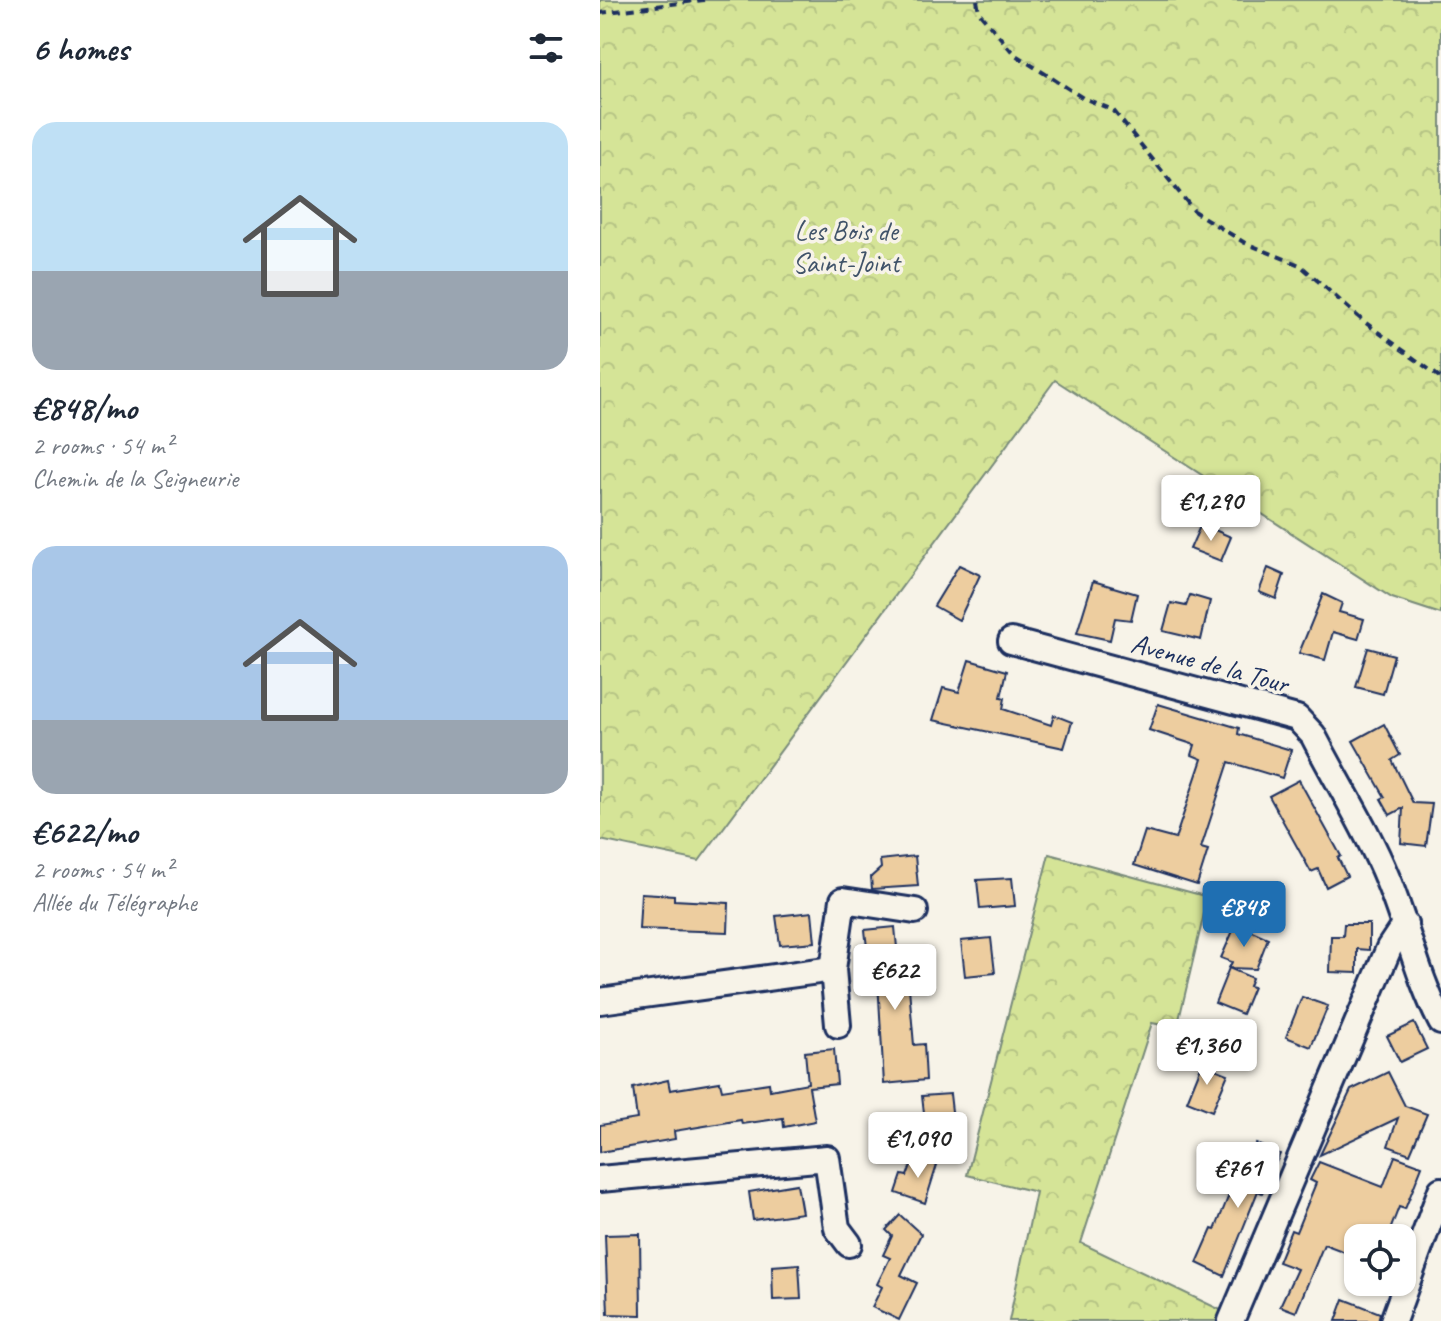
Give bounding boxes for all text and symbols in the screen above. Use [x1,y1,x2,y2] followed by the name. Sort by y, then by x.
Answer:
[524,26,568,70] icon: filters
[32,27,129,70] text: 6 homes
[228,174,372,318] icon: home
[792,213,902,280] park label: Les Bois de Saint-Joint
[32,386,137,429] text: €848/mo
[32,429,173,462] text: 2 rooms · 54 m²
[32,462,238,495] text: Chemin de la Seigneurie
[1146,475,1276,543] pin: €1,290
[1179,484,1243,517] text: €1,290
[228,598,372,742] icon: home
[1127,625,1294,701] street label: Avenue de la Tour
[32,810,137,853] text: €622/mo
[32,853,173,886] text: 2 rooms · 54 m²
[1197,881,1291,949] pin: €848
[32,886,197,919] text: Allée du Télégraphe
[1221,890,1267,923] text: €848
[848,944,942,1012] pin: €622
[871,953,919,986] text: €622
[1142,1019,1272,1087] pin: €1,360
[1175,1028,1239,1061] text: €1,360
[853,1112,983,1180] pin: €1,090
[886,1121,950,1154] text: €1,090
[1191,1142,1285,1210] pin: €761
[1214,1151,1262,1184] text: €761
[1344,1224,1416,1296] map controls
[1344,1224,1416,1296] button: locate

